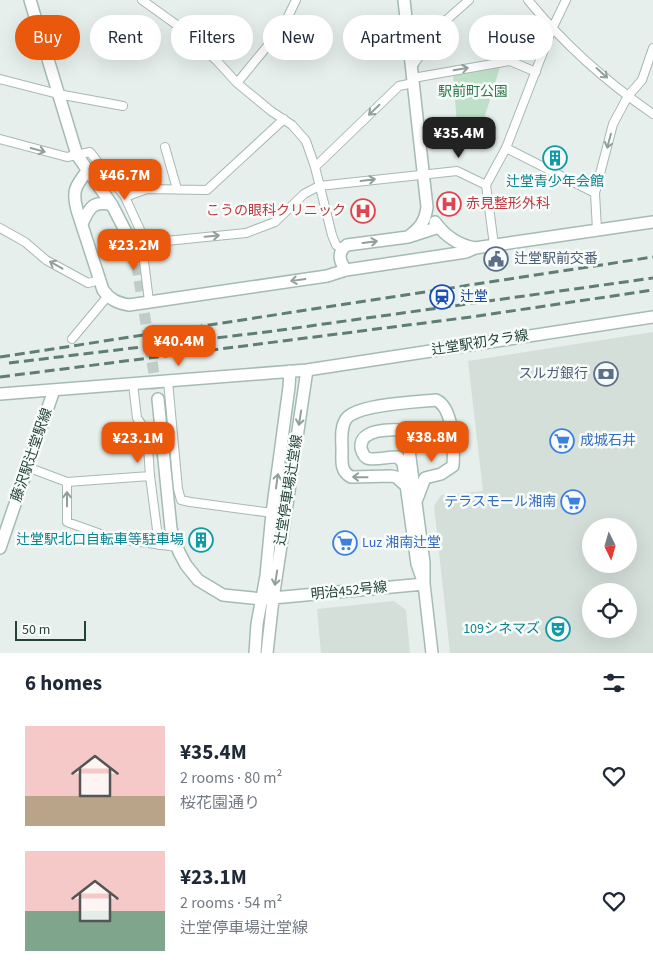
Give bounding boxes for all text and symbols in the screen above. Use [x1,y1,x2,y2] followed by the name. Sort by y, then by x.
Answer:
[15,15,80,60] chip: Buy
[90,15,161,60] chip: Rent
[171,15,253,60] chip: Filters
[263,15,333,60] chip: New
[343,15,459,60] chip: Apartment
[469,15,553,60] chip: House
[452,64,468,74] one-way arrow
[595,67,608,79] one-way arrow
[438,82,508,102] park label: 駅前町公園
[369,103,381,115] one-way arrow
[418,116,500,159] pin: ¥35.4M
[434,122,484,144] text: ¥35.4M
[603,132,613,148] one-way arrow
[30,145,46,155] one-way arrow
[542,145,568,171] building icon: 辻堂青少年会館
[84,158,166,201] pin: ¥46.7M
[100,164,150,186] text: ¥46.7M
[506,172,604,192] place label: 辻堂青少年会館
[359,175,375,185] one-way arrow
[436,191,462,217] hospital icon: 赤見整形外科
[466,194,550,214] place label: 赤見整形外科
[350,198,376,224] hospital icon: こうの眼科クリニック
[206,201,346,221] place label: こうの眼科クリニック
[93,228,175,271] pin: ¥23.2M
[204,232,220,241] one-way arrow
[109,234,159,256] text: ¥23.2M
[361,237,377,247] one-way arrow
[483,246,509,272] public building icon: 辻堂駅前交番
[514,249,598,269] place label: 辻堂駅前交番
[49,260,63,270] one-way arrow
[291,275,307,285] one-way arrow
[429,284,455,310] station icon: 辻堂
[460,287,488,307] place label: 辻堂
[138,324,220,367] pin: ¥40.4M
[430,325,530,361] street label: 辻堂駅初タラ線
[154,330,204,352] text: ¥40.4M
[593,361,619,387] bank icon: スルガ銀行
[518,364,588,384] place label: スルガ銀行
[7,405,57,505] street label: 藤沢駅辻堂駅線
[295,409,305,425] one-way arrow
[391,420,473,463] pin: ¥38.8M
[97,422,179,464] pin: ¥23.1M
[407,426,457,448] text: ¥38.8M
[113,427,163,449] text: ¥23.1M
[549,428,575,454] supermarket icon: 成城石井
[580,431,636,451] place label: 成城石井
[270,433,308,547] street label: 辻堂停車場辻堂線
[352,472,368,482] one-way arrow
[272,474,282,490] one-way arrow
[560,489,586,515] supermarket icon: テラスモール湘南
[62,491,72,507] one-way arrow
[444,492,556,512] place label: テラスモール湘南
[582,518,638,572] north arrow
[582,518,637,638] map controls
[188,527,214,553] building icon: 辻堂駅北口自転車等駐車場
[16,530,184,550] place label: 辻堂駅北口自転車等駐車場
[332,530,358,556] supermarket icon: Luz 湘南辻堂
[362,533,441,553] place label: Luz 湘南辻堂
[271,570,281,586] one-way arrow
[310,577,388,605] street label: 明治452号線
[582,583,637,638] button: locate
[545,616,571,642] theatre icon: 109シネマズ
[15,618,86,641] scale bar
[463,619,540,639] place label: 109シネマズ
[22,620,50,640] text: 50 m
[25,668,102,698] text: 6 homes
[600,669,628,697] icon: filters
[180,737,247,767] text: ¥35.4M
[65,746,125,806] icon: home
[600,762,628,790] icon: heart
[180,767,282,789] text: 2 rooms · 80 m²
[180,792,260,814] text: 桜花園通り
[180,862,247,892] text: ¥23.1M
[65,871,125,931] icon: home
[600,887,628,915] icon: heart
[180,892,282,914] text: 2 rooms · 54 m²
[180,917,308,939] text: 辻堂停車場辻堂線

